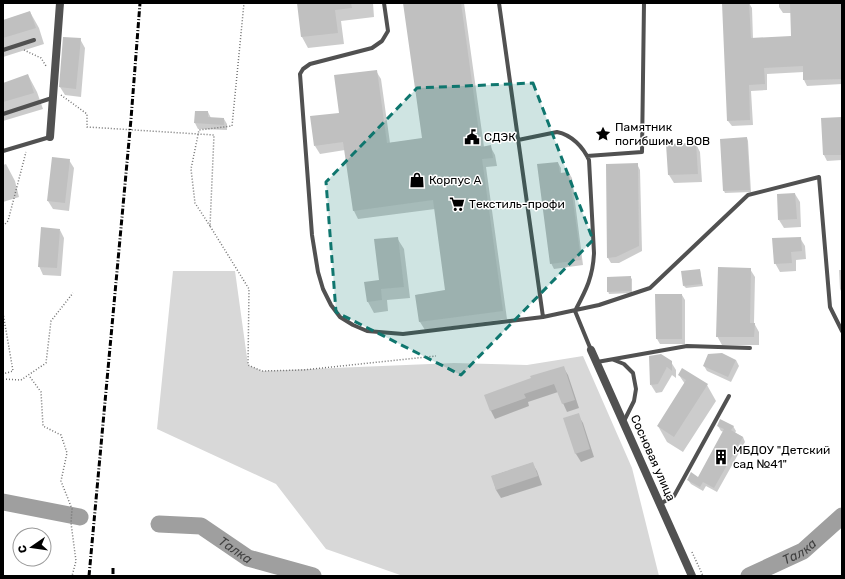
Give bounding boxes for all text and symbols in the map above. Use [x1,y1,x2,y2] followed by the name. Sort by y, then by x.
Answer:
[615,120,710,148] place label: Памятник погибшим в ВОВ
[594,125,612,143] place icon: Памятник погибшим в ВОВ
[463,128,481,146] public building icon: СДЭК
[484,130,516,144] place label: СДЭК
[408,171,426,189] shop icon: Корпус А
[429,173,481,187] place label: Корпус А
[448,195,466,213] supermarket icon: Текстиль-профи
[469,197,565,211] place label: Текстиль-профи
[628,413,678,503] street label: Сосновая улица
[733,443,830,471] place label: МБДОУ "Детский сад №41"
[712,448,730,466] building icon: МБДОУ "Детский сад №41"
[12,527,52,567] north arrow
[216,533,256,566] water label: Талка
[780,535,820,567] water label: Талка
[15,544,30,554] text: С

